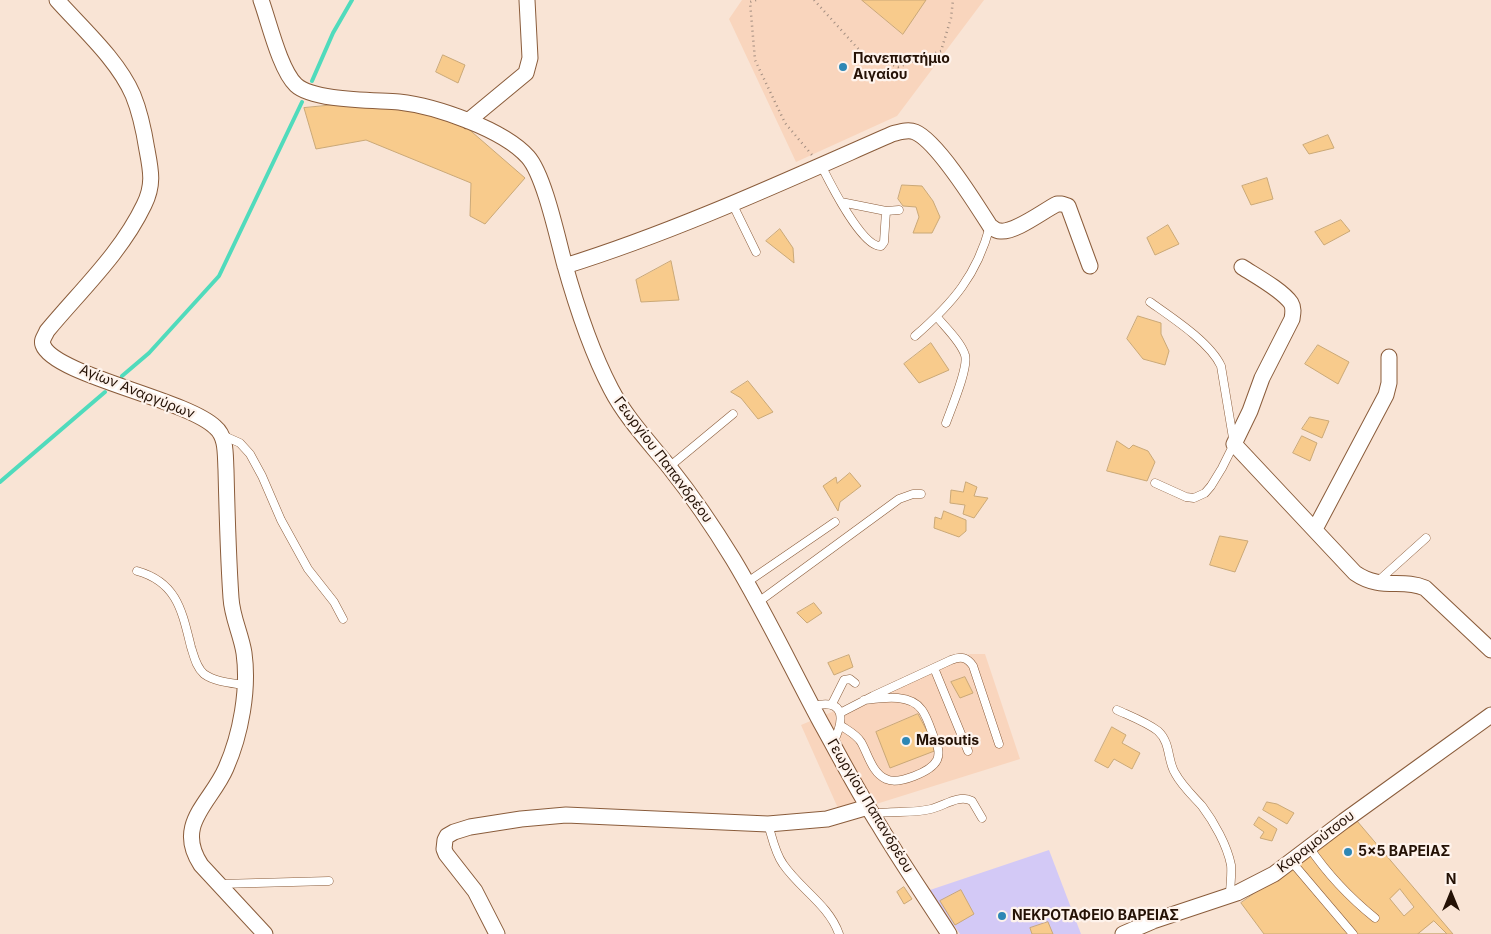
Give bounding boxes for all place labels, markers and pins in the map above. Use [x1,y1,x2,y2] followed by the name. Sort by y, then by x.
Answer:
[853,51,950,84] place label: Πανεπιστήμιο Αιγαίου
[837,61,849,73] marker: Πανεπιστήμιο Αιγαίου
[916,733,979,749] place label: Masoutis
[900,735,912,747] marker: Masoutis
[1358,844,1450,860] place label: 5x5 ΒΑΡΕΙΑΣ
[1342,846,1354,858] marker: 5x5 ΒΑΡΕΙΑΣ
[1012,908,1179,924] place label: ΝΕΚΡΟΤΑΦΕΙΟ ΒΑΡΕΙΑΣ
[996,910,1008,922] marker: ΝΕΚΡΟΤΑΦΕΙΟ ΒΑΡΕΙΑΣ

